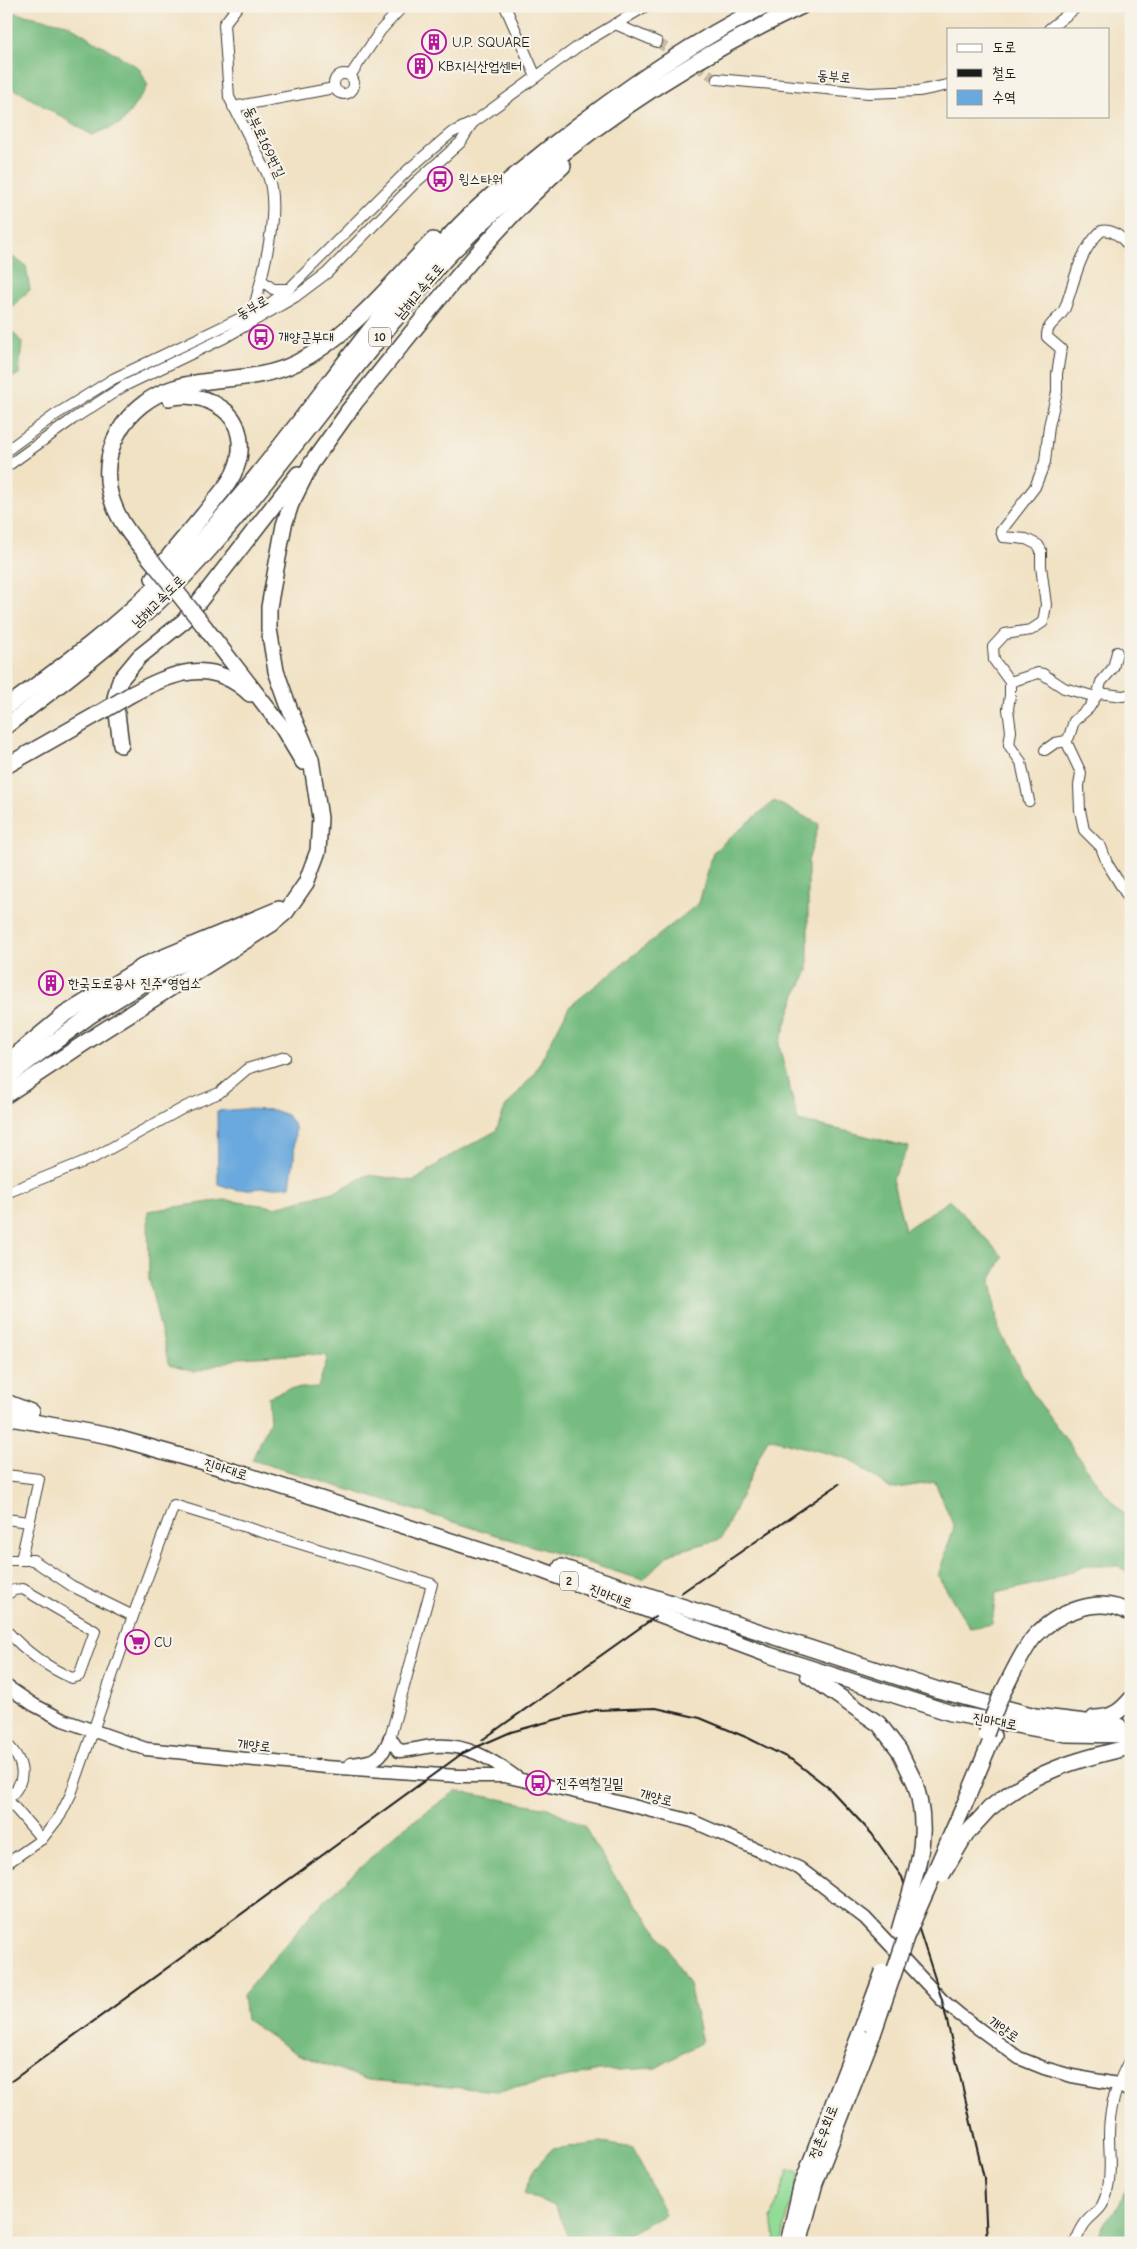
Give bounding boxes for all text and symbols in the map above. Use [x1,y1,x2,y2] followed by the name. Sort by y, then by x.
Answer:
[947,28,1110,118] legend
[421,29,447,55] building icon: U.P. SQUARE
[452,34,530,51] place label: U.P. SQUARE
[992,38,1016,56] text: 도로
[407,53,433,79] building icon: KB지식산업센터
[438,58,522,75] place label: KB지식산업센터
[992,64,1016,82] text: 철도
[816,67,852,86] street label: 동부로
[992,88,1016,106] text: 수역
[241,104,289,181] street label: 동부로169번길
[427,166,453,192] bus stop icon: 윙스타워
[458,171,503,188] place label: 윙스타워
[391,260,448,323] street label: 남해고속도로
[233,292,271,323] street label: 동부로
[248,324,274,350] bus stop icon: 개양군부대
[369,328,391,347] road number: 10
[278,329,334,346] place label: 개양군부대
[128,572,189,631] street label: 남해고속도로
[38,970,64,996] building icon: 한국도로공사 진주 영업소
[68,975,201,992] place label: 한국도로공사 진주 영업소
[202,1455,250,1484] street label: 진마대로
[560,1572,578,1590] road number: 2
[587,1580,635,1612] street label: 진마대로
[124,1629,150,1655] supermarket icon: CU
[154,1634,172,1651] place label: CU
[971,1709,1019,1734] street label: 진마대로
[236,1736,272,1755] street label: 개양로
[525,1770,551,1796] bus stop icon: 진주역철길밑
[556,1775,624,1792] place label: 진주역철길밑
[637,1785,674,1810] street label: 개양로
[985,2013,1022,2046] street label: 개양로
[805,2103,841,2162] street label: 정촌우회로

